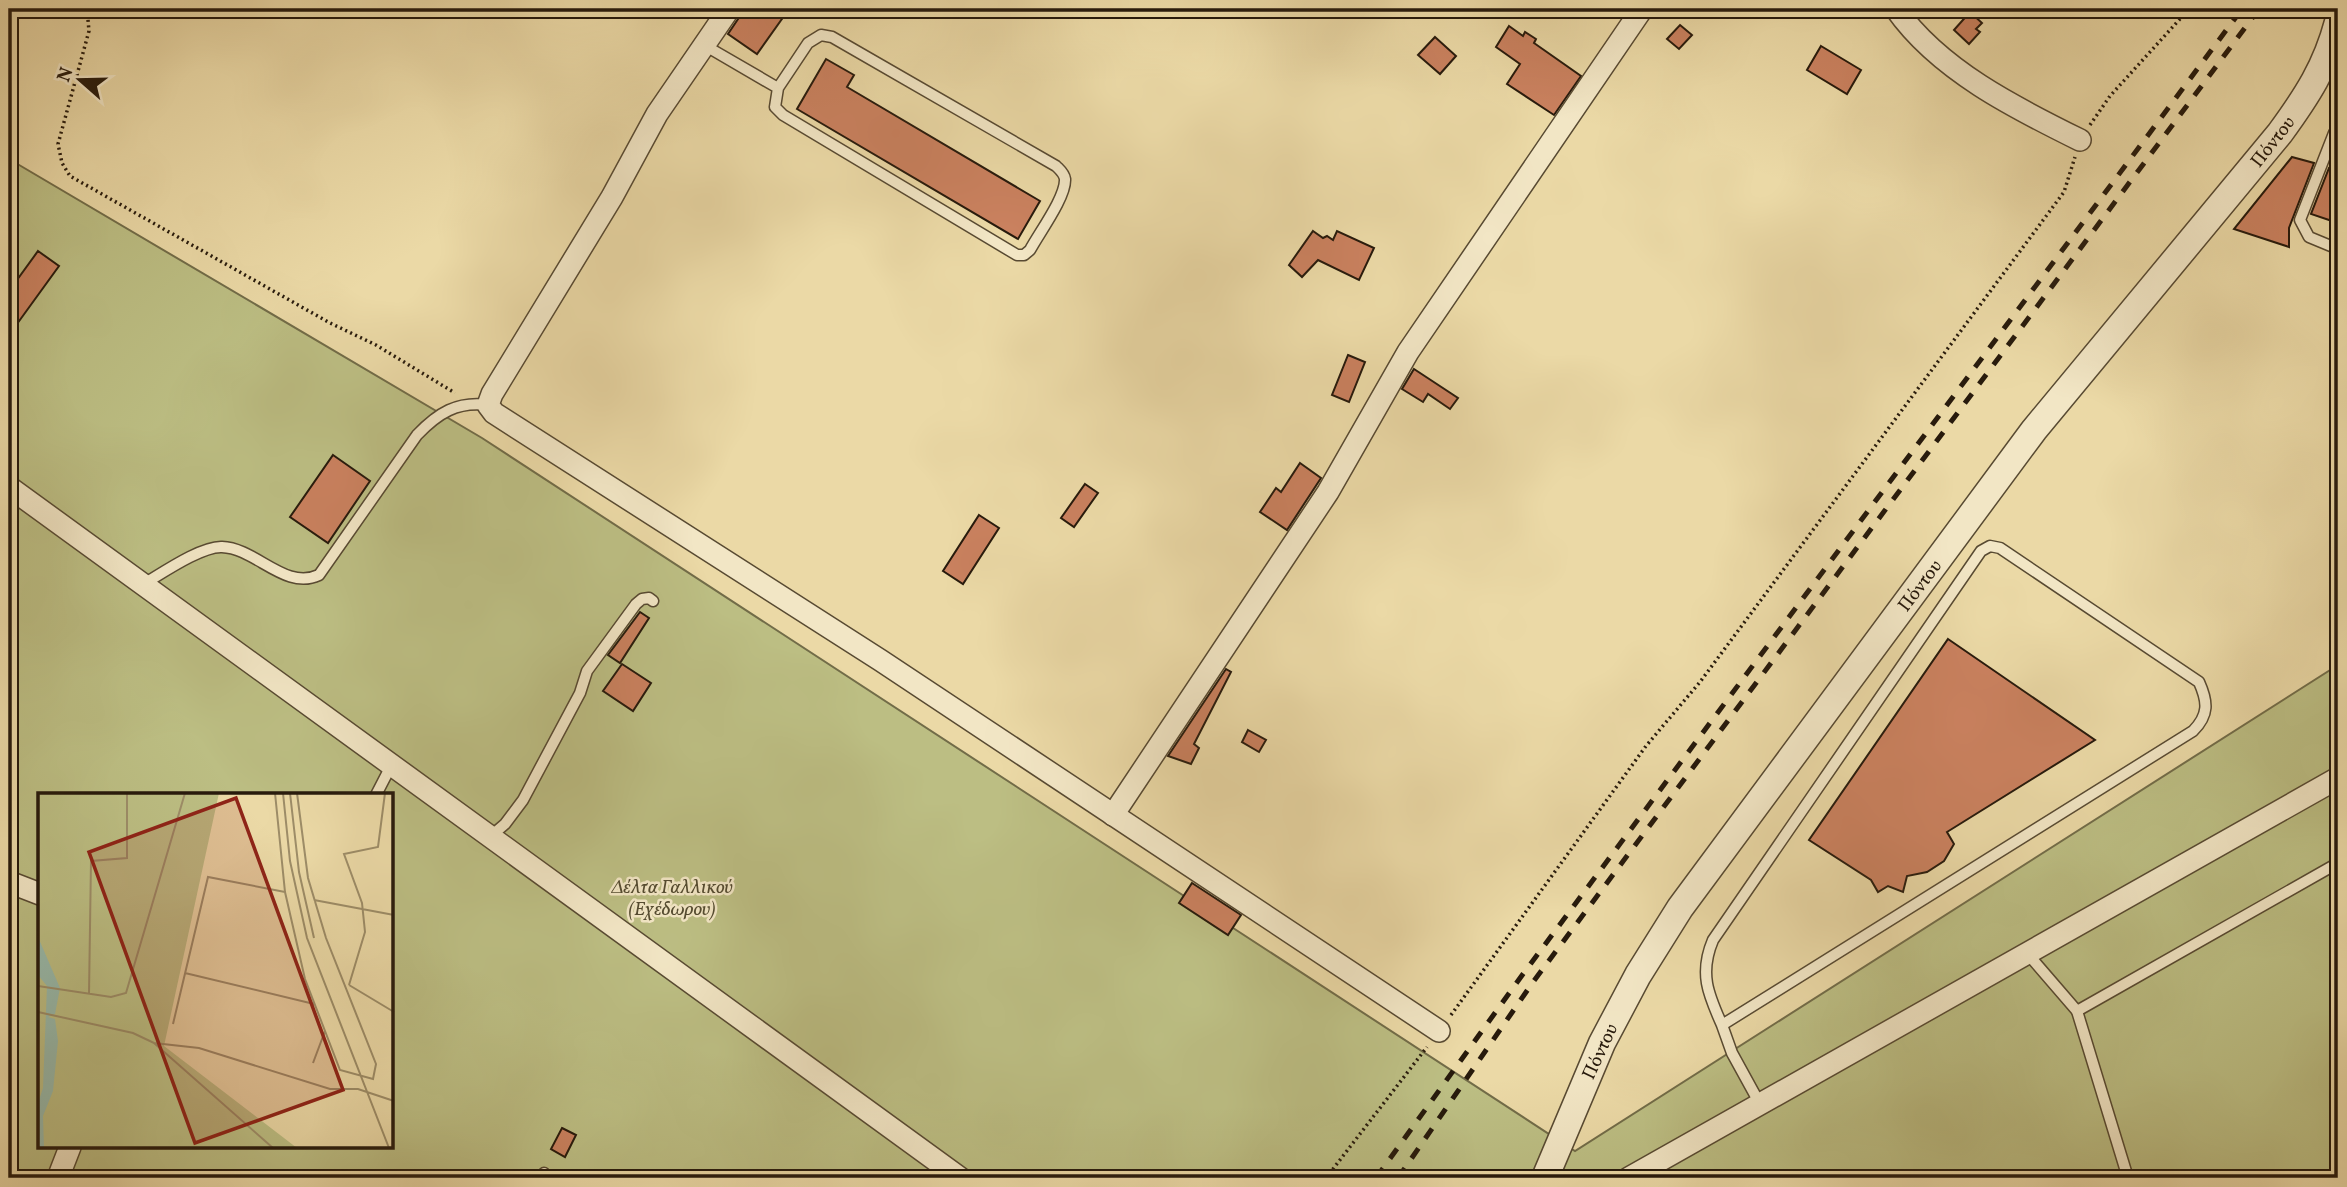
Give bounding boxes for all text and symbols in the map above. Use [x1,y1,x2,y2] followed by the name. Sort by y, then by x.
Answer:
[46,46,116,116] north arrow
[51,64,81,86] text: N
[2245,111,2302,174] street label: Πόντου
[1892,555,1949,618] street label: Πόντου
[38,793,394,1148] inset map
[610,875,733,923] park label: Δέλτα Γαλλικού (Εχέδωρου)
[1577,1020,1625,1084] street label: Πόντου

